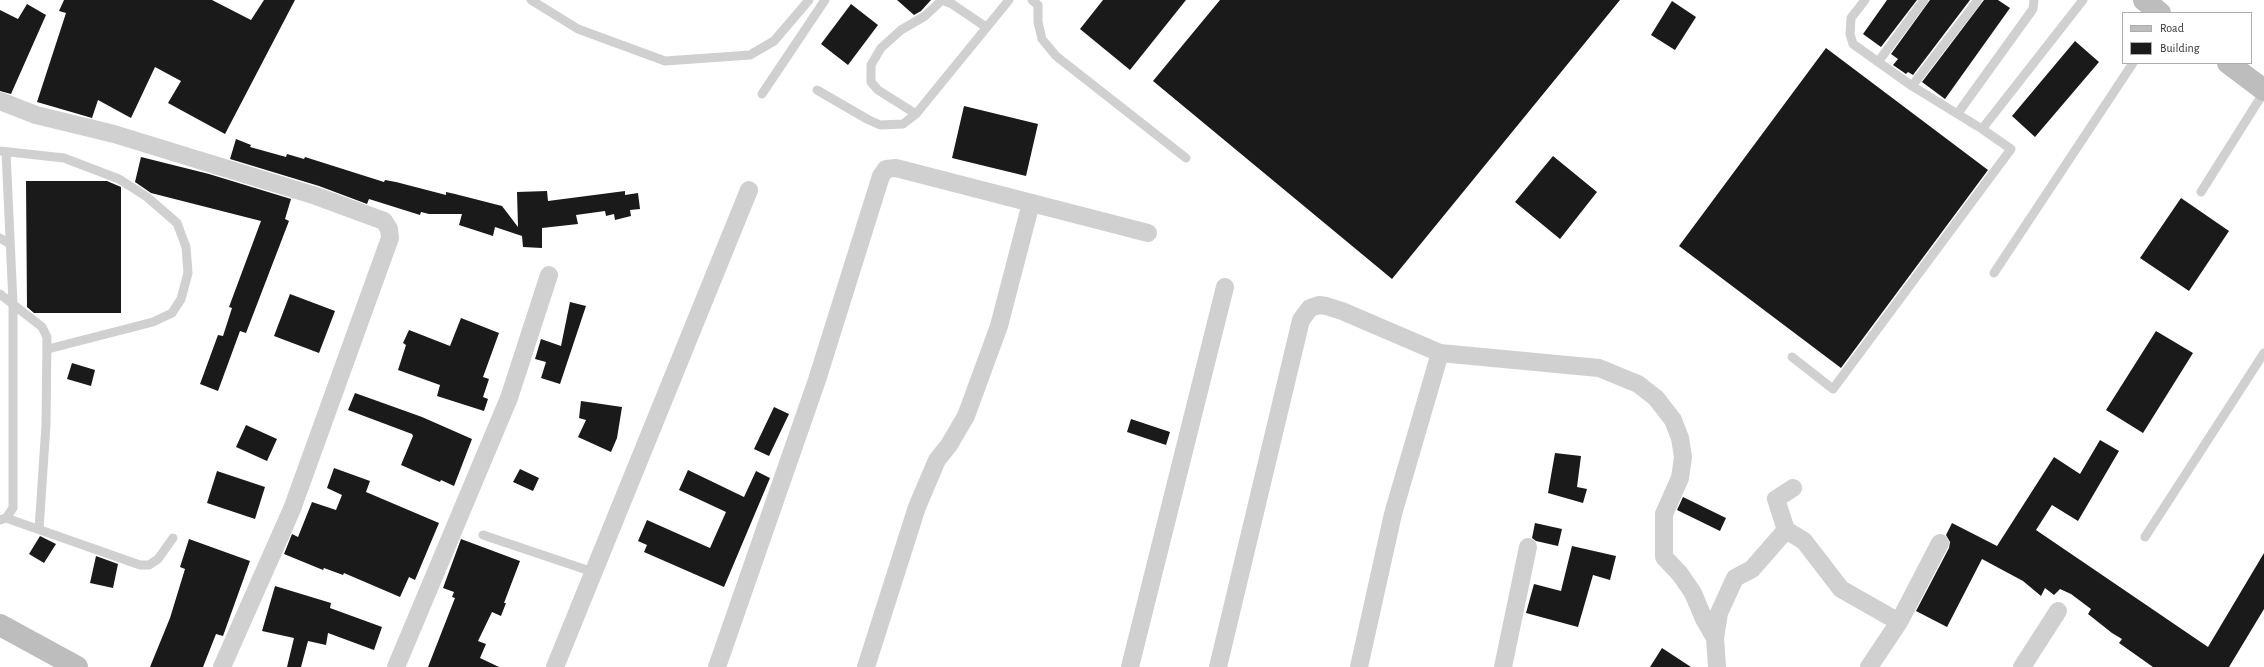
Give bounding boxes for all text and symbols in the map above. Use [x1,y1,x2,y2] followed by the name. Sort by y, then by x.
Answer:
[2122,12,2252,64] legend
[2160,22,2184,34] text: Road
[2160,42,2200,54] text: Building

